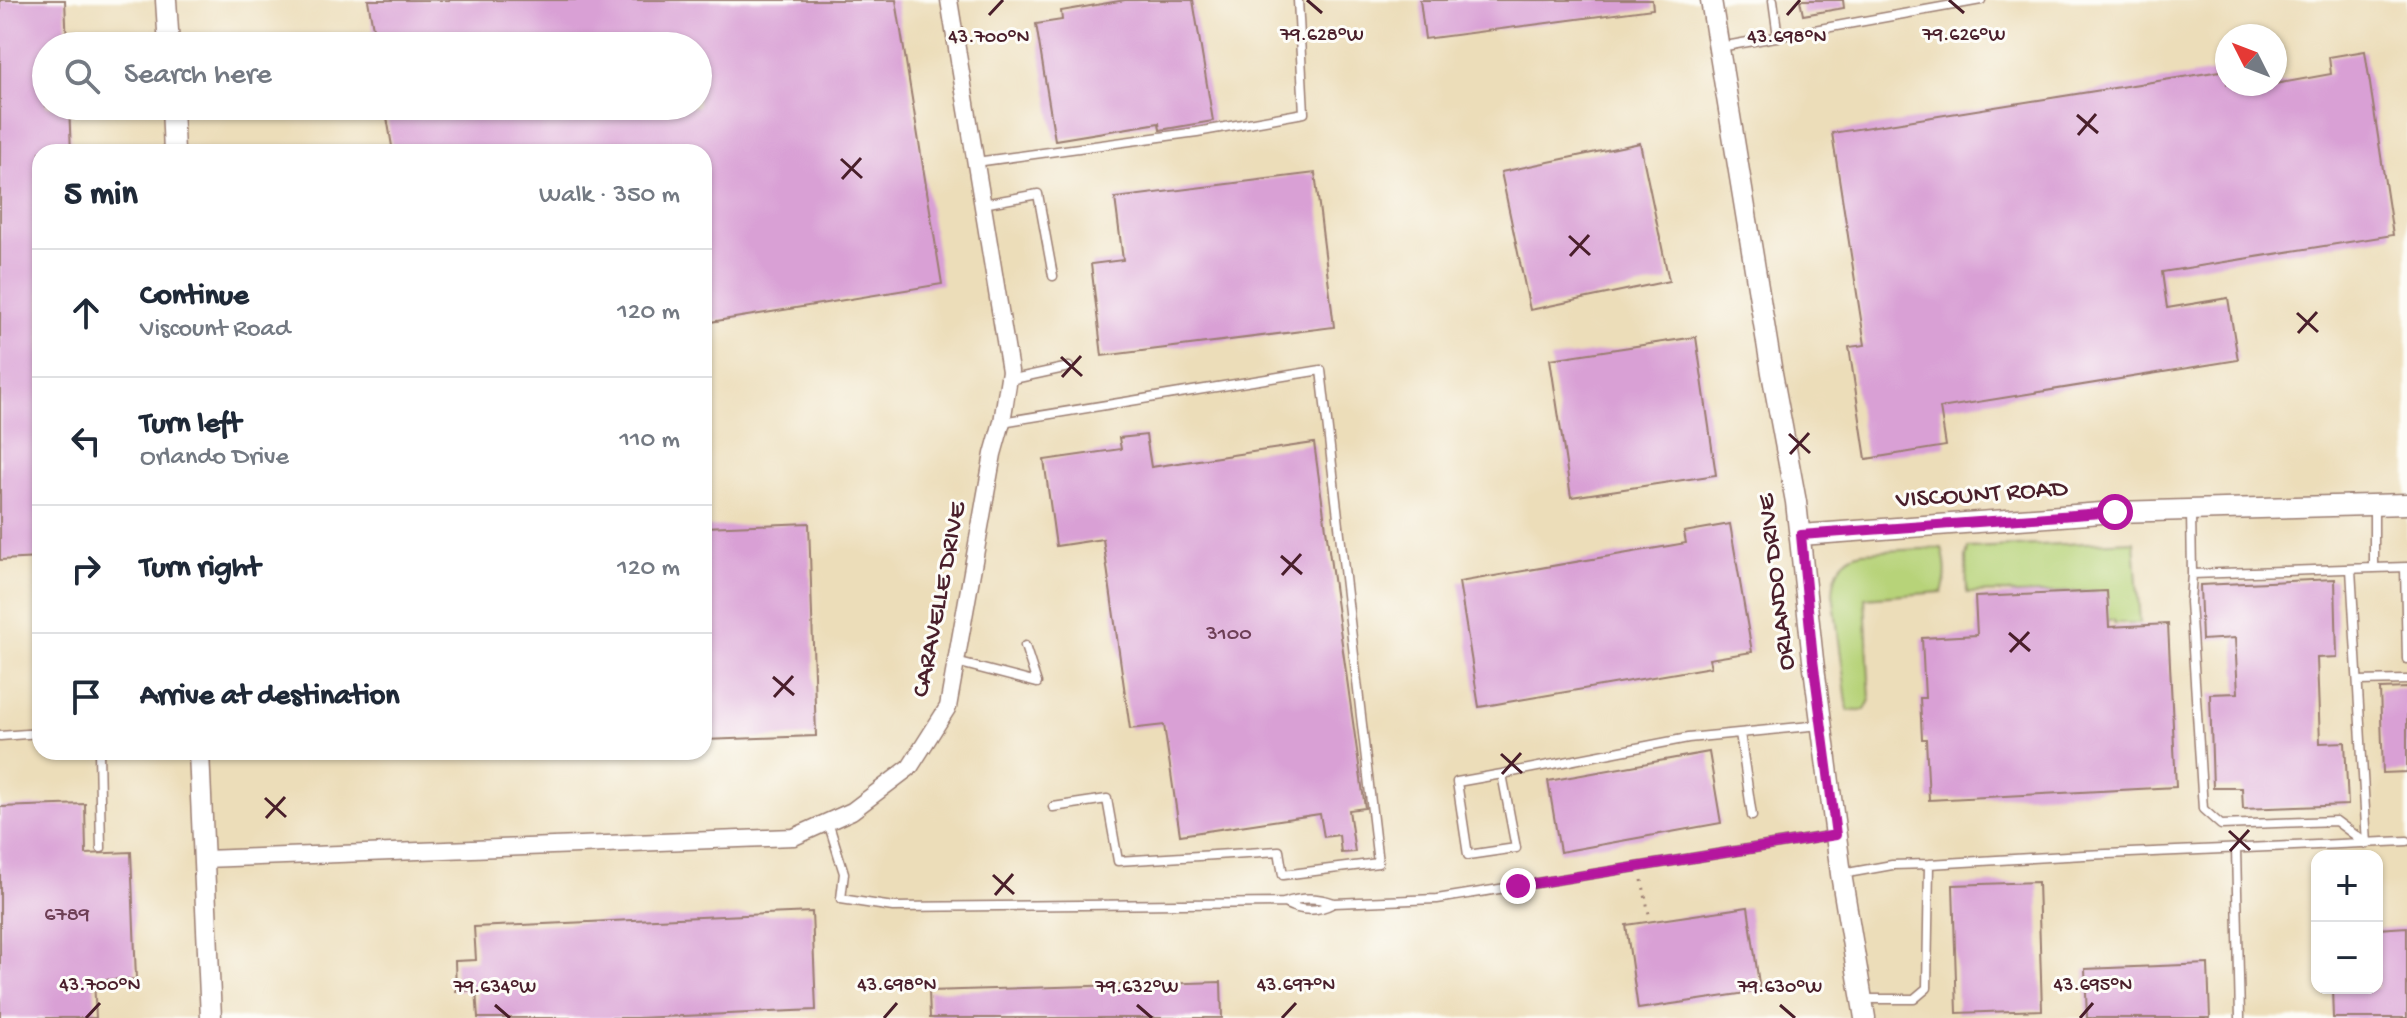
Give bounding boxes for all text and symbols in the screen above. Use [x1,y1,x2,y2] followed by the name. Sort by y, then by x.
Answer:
[2215,24,2287,96] north arrow
[1279,25,1364,48] text: 79.628°W
[1922,25,2005,48] text: 79.626°W
[948,27,1030,50] text: 43.700°N
[1747,27,1827,50] text: 43.698°N
[32,32,712,120] search box
[60,54,104,98] icon: search
[124,59,272,94] text: Search here
[64,176,138,216] text: 5 min
[539,181,680,212] text: Walk · 350 m
[140,280,249,315] text: Continue
[64,291,108,335] icon: ahead
[617,298,680,329] text: 120 m
[140,315,290,346] text: Viscount Road
[140,408,241,443] text: Turn left
[64,419,108,463] icon: left
[620,426,680,457] text: 110 m
[140,443,289,474] text: Orlando Drive
[1894,475,2069,518] street label: VISCOUNT ROAD
[1752,491,1804,672] street label: ORLANDO DRIVE
[2097,494,2133,530] route start
[907,499,975,700] street label: CARAVELLE DRIVE
[64,547,108,591] icon: right
[140,552,260,587] text: Turn right
[617,554,680,585] text: 120 m
[1205,622,1252,648] house number: 3100
[64,675,108,719] icon: arrive
[140,680,400,715] text: Arrive at destination
[2311,850,2383,994] map controls
[2311,850,2383,922] button: +
[1500,868,1536,904] route end
[44,903,90,929] house number: 6789
[2311,922,2383,994] button: −
[59,975,141,998] text: 43.700°N
[857,975,937,998] text: 43.698°N
[1257,975,1335,998] text: 43.697°N
[2054,975,2132,998] text: 43.695°N
[453,977,536,1000] text: 79.634°W
[1094,977,1179,1000] text: 79.632°W
[1737,977,1822,1000] text: 79.630°W

